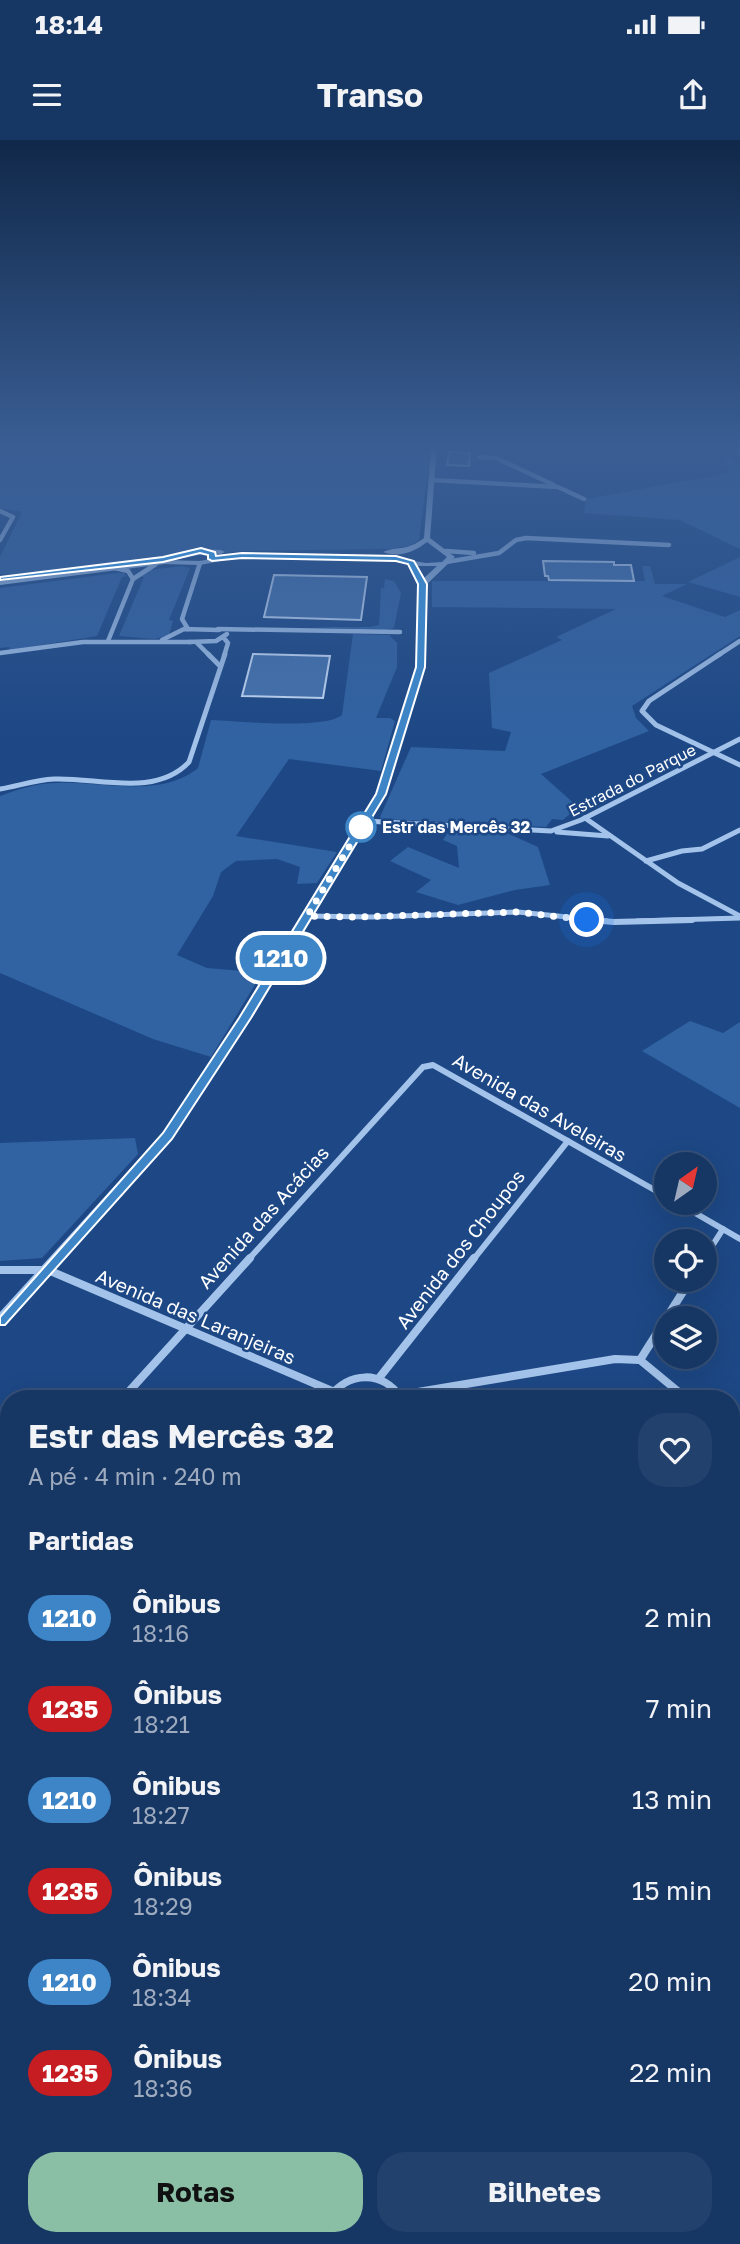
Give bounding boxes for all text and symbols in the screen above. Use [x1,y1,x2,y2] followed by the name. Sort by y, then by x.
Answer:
[35,9,103,40] text: 18:14
[28,76,66,114] icon: menu
[317,76,423,114] text: Transo
[674,76,712,114] icon: share
[565,739,699,821] street label: Estrada do Parque
[346,812,376,842] marker: Estr das Mercês 32
[382,817,531,837] place label: Estr das Mercês 32
[569,902,604,937] your location
[232,935,330,981] line badge: 1210
[254,943,308,972] text: 1210
[449,1048,631,1166] street label: Avenida das Aveleiras
[193,1141,333,1293] street label: Avenida das Acácias
[654,1152,718,1214] north arrow
[654,1152,717,1369] map controls
[391,1165,529,1333] street label: Avenida dos Choupos
[654,1229,717,1292] button: locate
[93,1263,299,1369] street label: Avenida das Laranjeiras
[654,1306,717,1369] button: layers
[638,1413,712,1487] button: heart
[28,1416,334,1455] text: Estr das Mercês 32
[28,1462,242,1490] text: A pé · 4 min · 240 m
[28,1525,134,1556] text: Partidas
[132,1588,221,1619] text: Ônibus
[644,1602,712,1633] text: 2 min
[42,1603,97,1632] text: 1210
[132,1619,189,1647] text: 18:16
[133,1679,222,1710] text: Ônibus
[646,1693,712,1724] text: 7 min
[42,1694,98,1723] text: 1235
[133,1710,190,1738] text: 18:21
[132,1770,221,1801] text: Ônibus
[632,1784,712,1815] text: 13 min
[42,1785,97,1814] text: 1210
[132,1801,190,1829] text: 18:27
[133,1861,222,1892] text: Ônibus
[632,1875,712,1906] text: 15 min
[42,1876,98,1905] text: 1235
[133,1892,193,1920] text: 18:29
[132,1952,221,1983] text: Ônibus
[628,1966,712,1997] text: 20 min
[42,1967,97,1996] text: 1210
[132,1983,192,2011] text: 18:34
[133,2043,222,2074] text: Ônibus
[629,2057,712,2088] text: 22 min
[42,2058,98,2087] text: 1235
[133,2074,193,2102] text: 18:36
[28,2152,363,2232] button: Rotas
[377,2152,712,2232] button: Bilhetes

